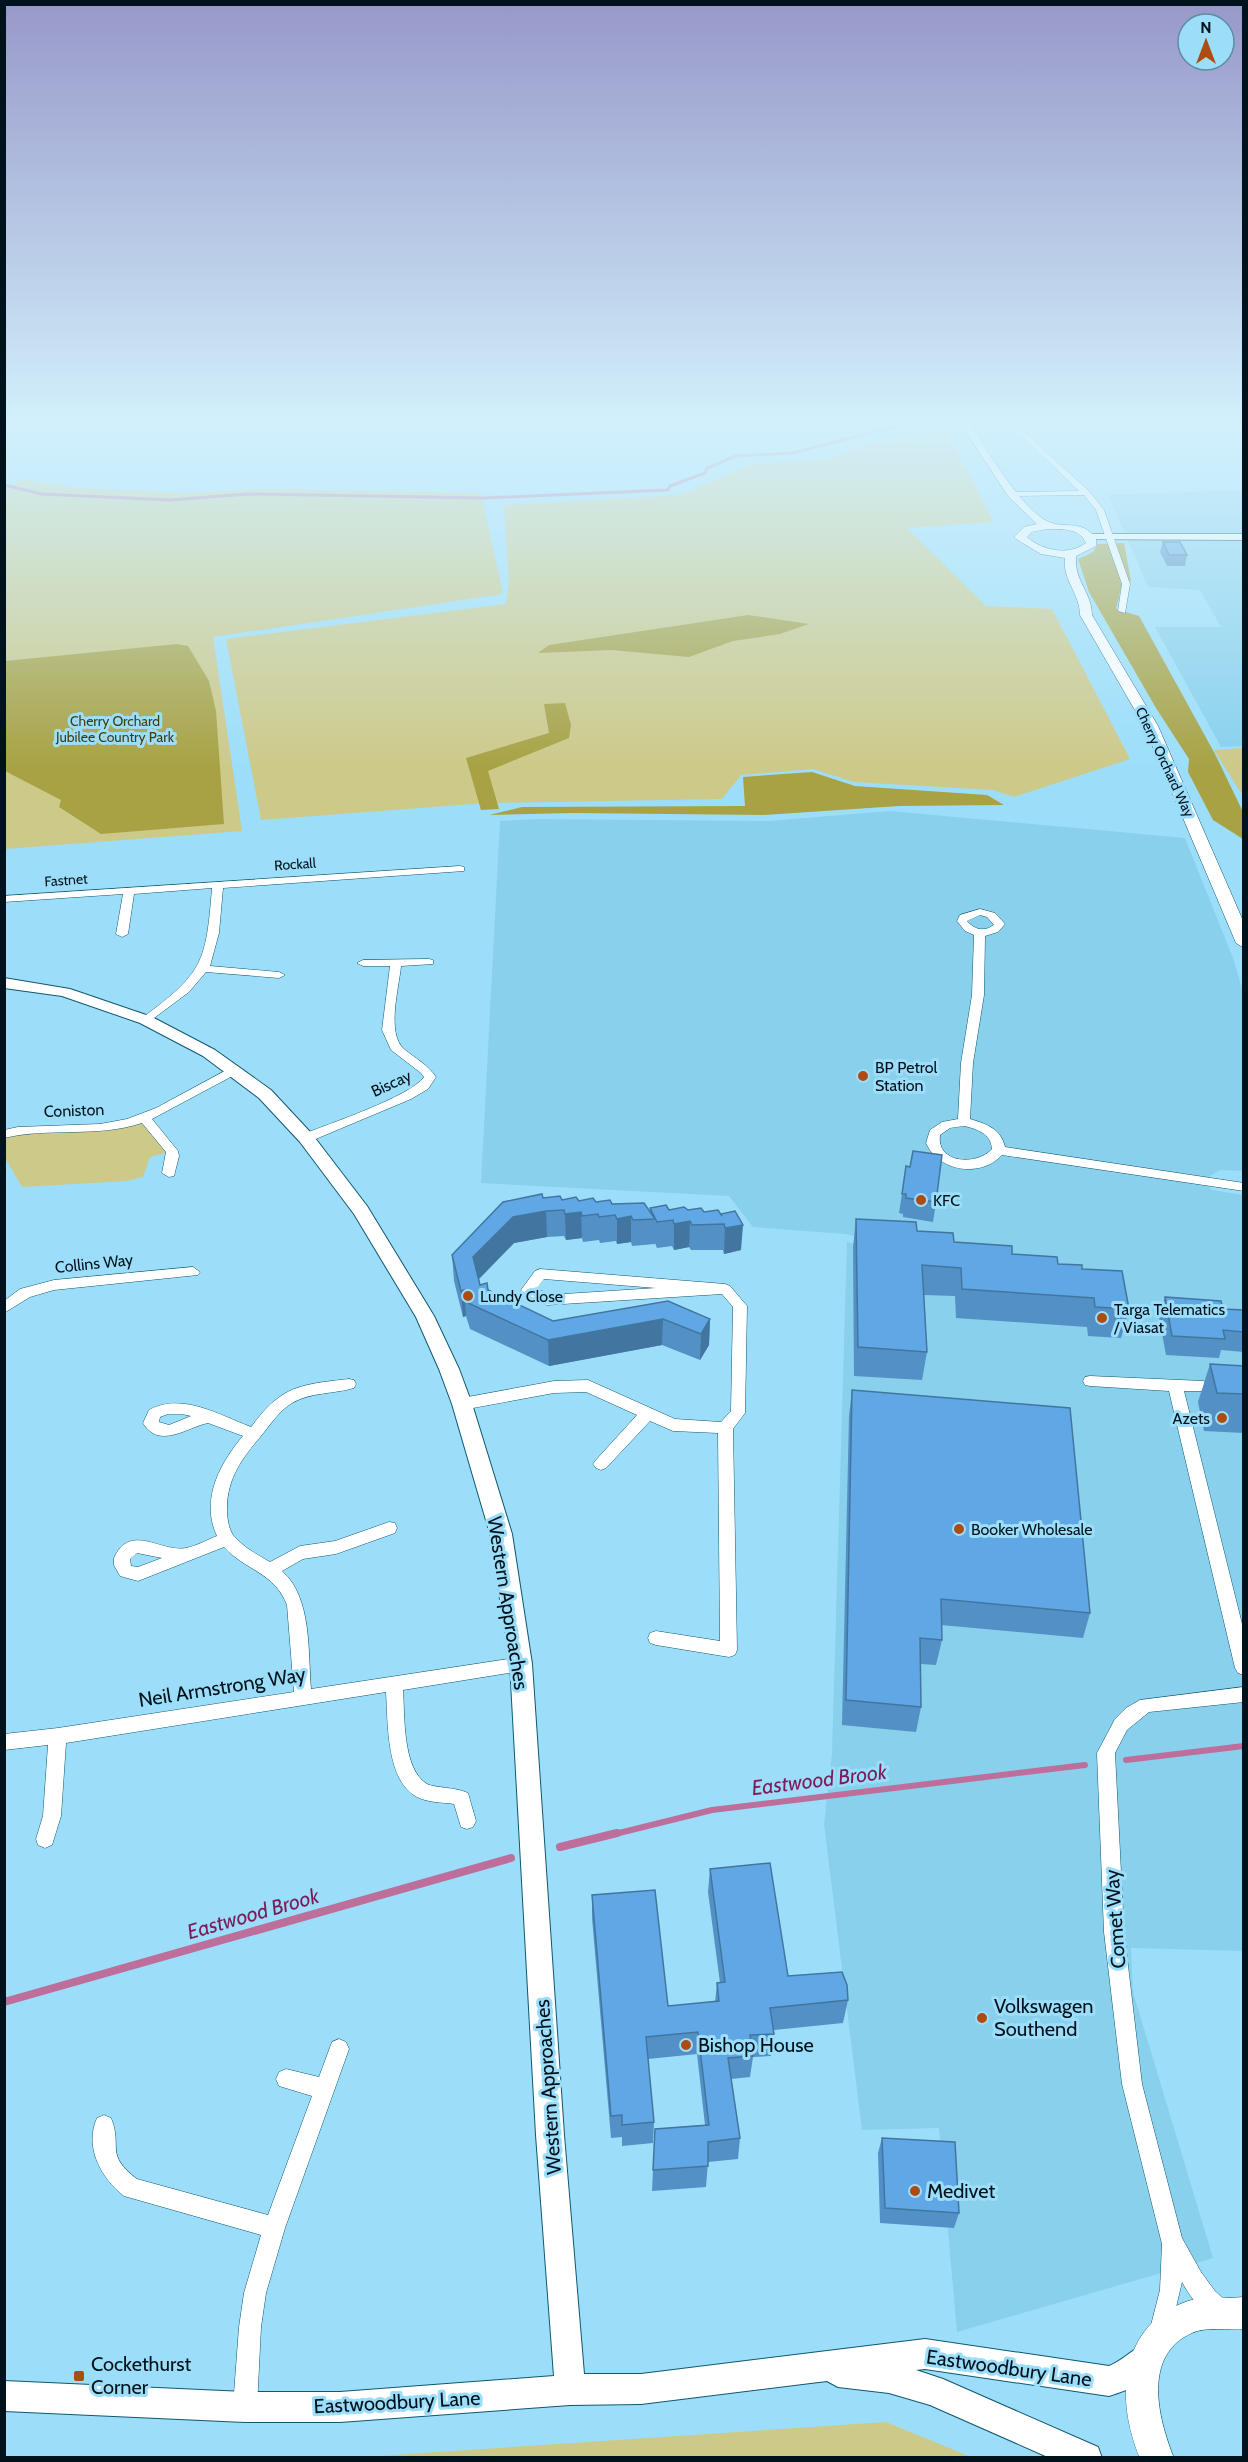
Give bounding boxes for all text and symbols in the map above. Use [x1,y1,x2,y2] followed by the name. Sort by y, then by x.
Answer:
[1176,12,1236,72] north arrow
[1200,18,1212,37] text: N
[1132,704,1198,820] street label: Cherry Orchard Way
[55,712,175,746] park label: Cherry Orchard Jubilee Country Park
[274,854,317,874] street label: Rockall
[44,869,89,890] street label: Fastnet
[875,1058,937,1095] place label: BP Petrol Station
[368,1066,414,1101] street label: Biscay
[856,1069,870,1083] marker: BP Petrol Station
[43,1100,105,1121] street label: Coniston
[933,1191,960,1210] place label: KFC
[914,1193,928,1207] marker: KFC
[54,1250,134,1277] street label: Collins Way
[480,1287,563,1306] place label: Lundy Close
[461,1289,475,1303] marker: Lundy Close
[1113,1300,1225,1337] place label: Targa Telematics / Viasat
[1095,1311,1109,1325] marker: Targa Telematics / Viasat
[1173,1409,1210,1428] place label: Azets
[1215,1411,1229,1425] marker: Azets
[482,1515,534,1691] street label: Western Approaches
[971,1520,1093,1539] place label: Booker Wholesale
[952,1522,966,1536] marker: Booker Wholesale
[137,1662,307,1712] street label: Neil Armstrong Way
[750,1759,889,1800] water label: Eastwood Brook
[1100,1869,1130,1969] street label: Comet Way
[184,1882,323,1944] water label: Eastwood Brook
[994,1994,1093,2041] place label: Volkswagen Southend
[530,1999,566,2175] street label: Western Approaches
[975,2011,989,2025] marker: Volkswagen Southend
[698,2033,814,2057] place label: Bishop House
[679,2038,693,2052] marker: Bishop House
[927,2179,995,2203] place label: Medivet
[908,2184,922,2198] marker: Medivet
[925,2345,1093,2391] street label: Eastwoodbury Lane
[91,2352,192,2399] place label: Cockethurst Corner
[72,2369,86,2383] marker: Cockethurst Corner
[313,2386,481,2418] street label: Eastwoodbury Lane

